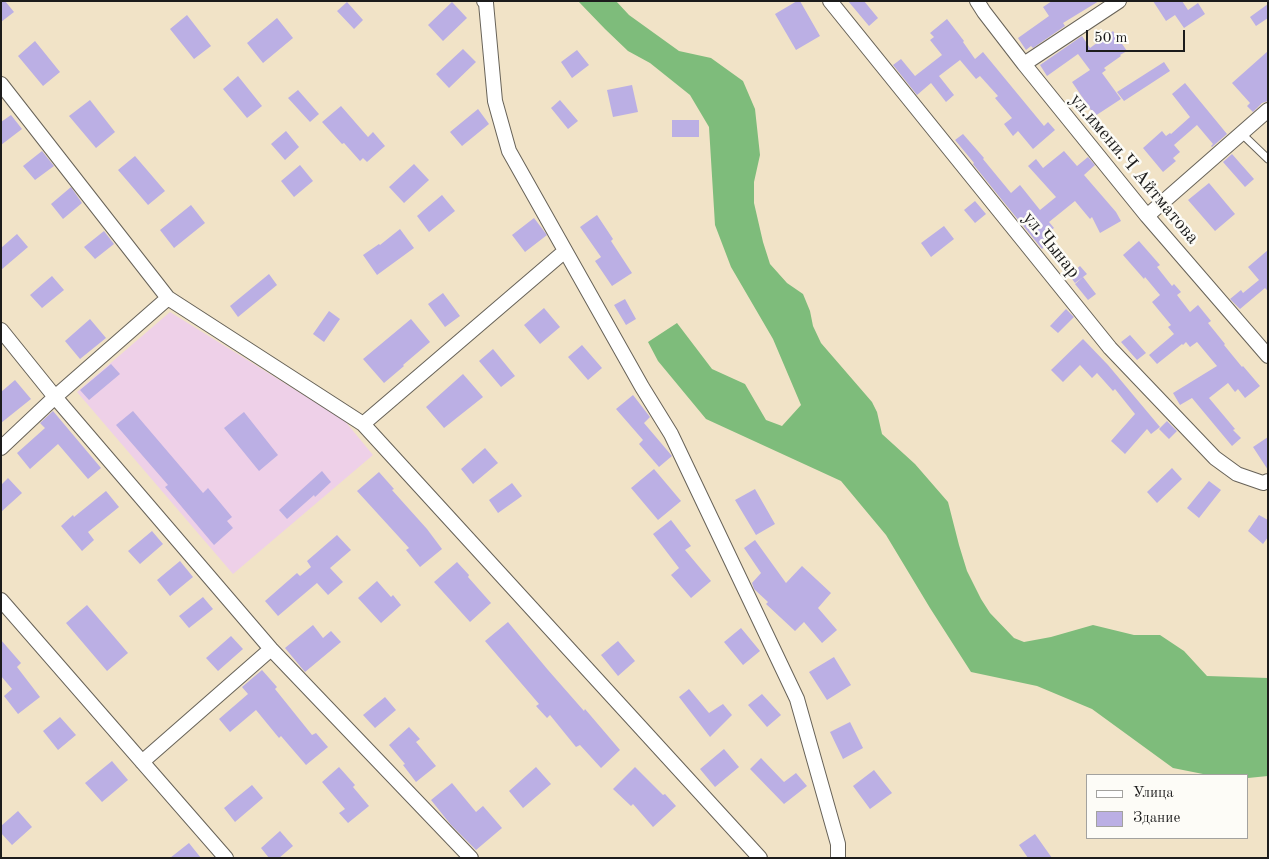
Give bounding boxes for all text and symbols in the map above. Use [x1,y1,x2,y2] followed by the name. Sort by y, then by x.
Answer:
[1089,20,1188,52] scale bar
[1094,31,1128,46] text: 50 m
[1064,89,1204,249] street label: ул.имени.Ч Айтматова
[1017,207,1085,283] street label: ул.Чынар
[1086,774,1249,839] legend
[1133,786,1174,801] text: Улица
[1133,811,1180,826] text: Здание

